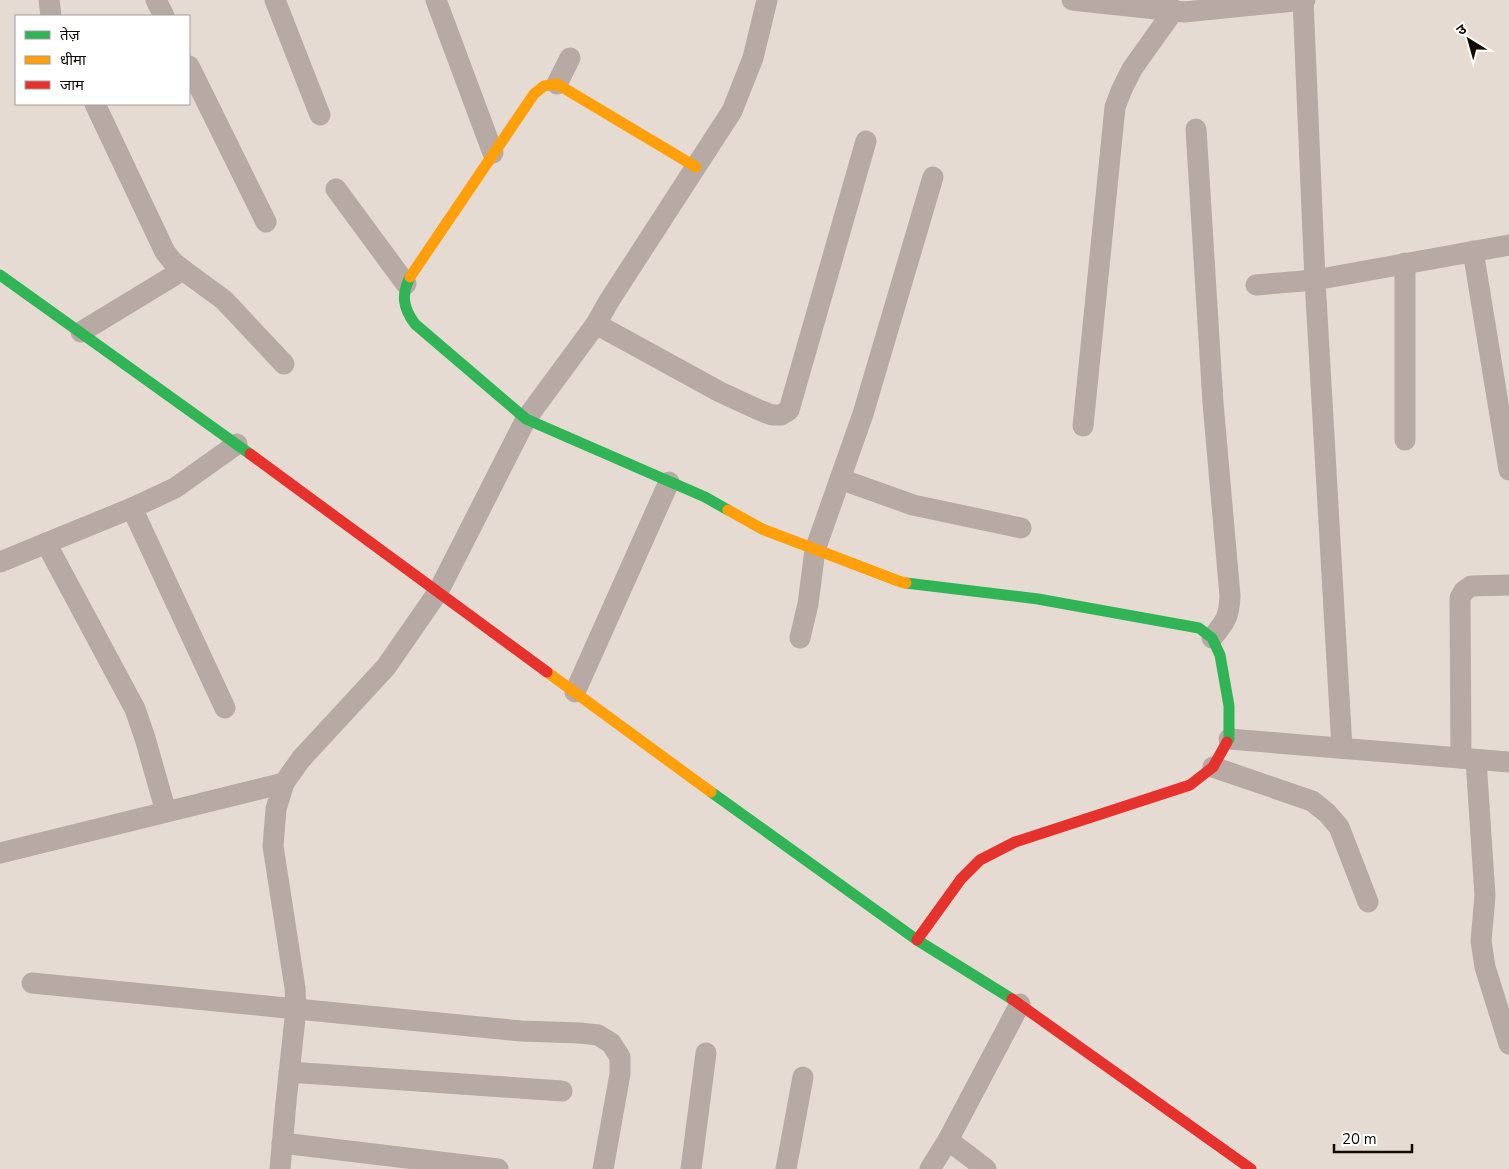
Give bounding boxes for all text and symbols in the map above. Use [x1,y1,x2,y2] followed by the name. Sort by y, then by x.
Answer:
[15,15,190,105] legend
[1444,15,1494,65] north arrow
[1452,19,1471,40] text: उ
[60,25,81,45] text: तेज़
[60,50,87,70] text: धीमा
[60,75,85,95] text: जाम
[1334,1122,1412,1154] scale bar
[1342,1129,1377,1149] text: 20 m

